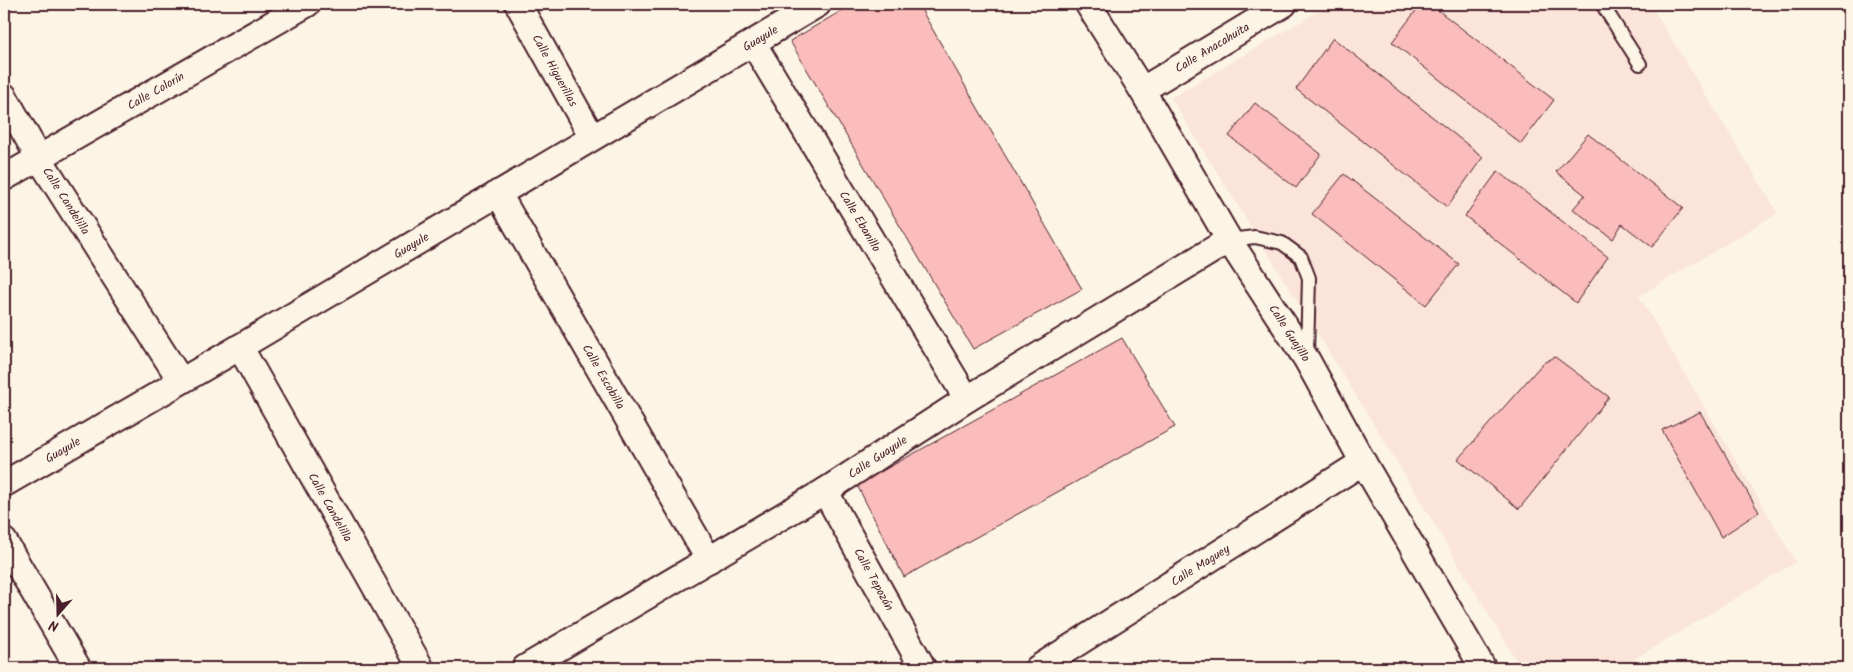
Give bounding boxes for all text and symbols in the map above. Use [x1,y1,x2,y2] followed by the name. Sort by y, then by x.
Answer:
[1171,18,1254,78] street label: Calle Anacahuita
[739,20,783,57] street label: Guayule
[527,31,582,110] street label: Calle Higuerillas
[124,67,188,115] street label: Calle Colorín
[37,164,95,239] street label: Calle Candelilla
[834,187,886,256] street label: Calle Ebanillo
[390,228,433,264] street label: Guayule
[1263,301,1315,366] street label: Calle Guajillo
[577,341,630,414] street label: Calle Escobilla
[844,431,912,484] street label: Calle Guayule
[42,432,85,468] street label: Guayule
[303,469,357,546] street label: Calle Candelilla
[1167,540,1234,591] street label: Calle Maguey
[848,545,899,615] street label: Calle Tepozán
[32,590,82,640] north arrow
[46,613,62,637] text: N

